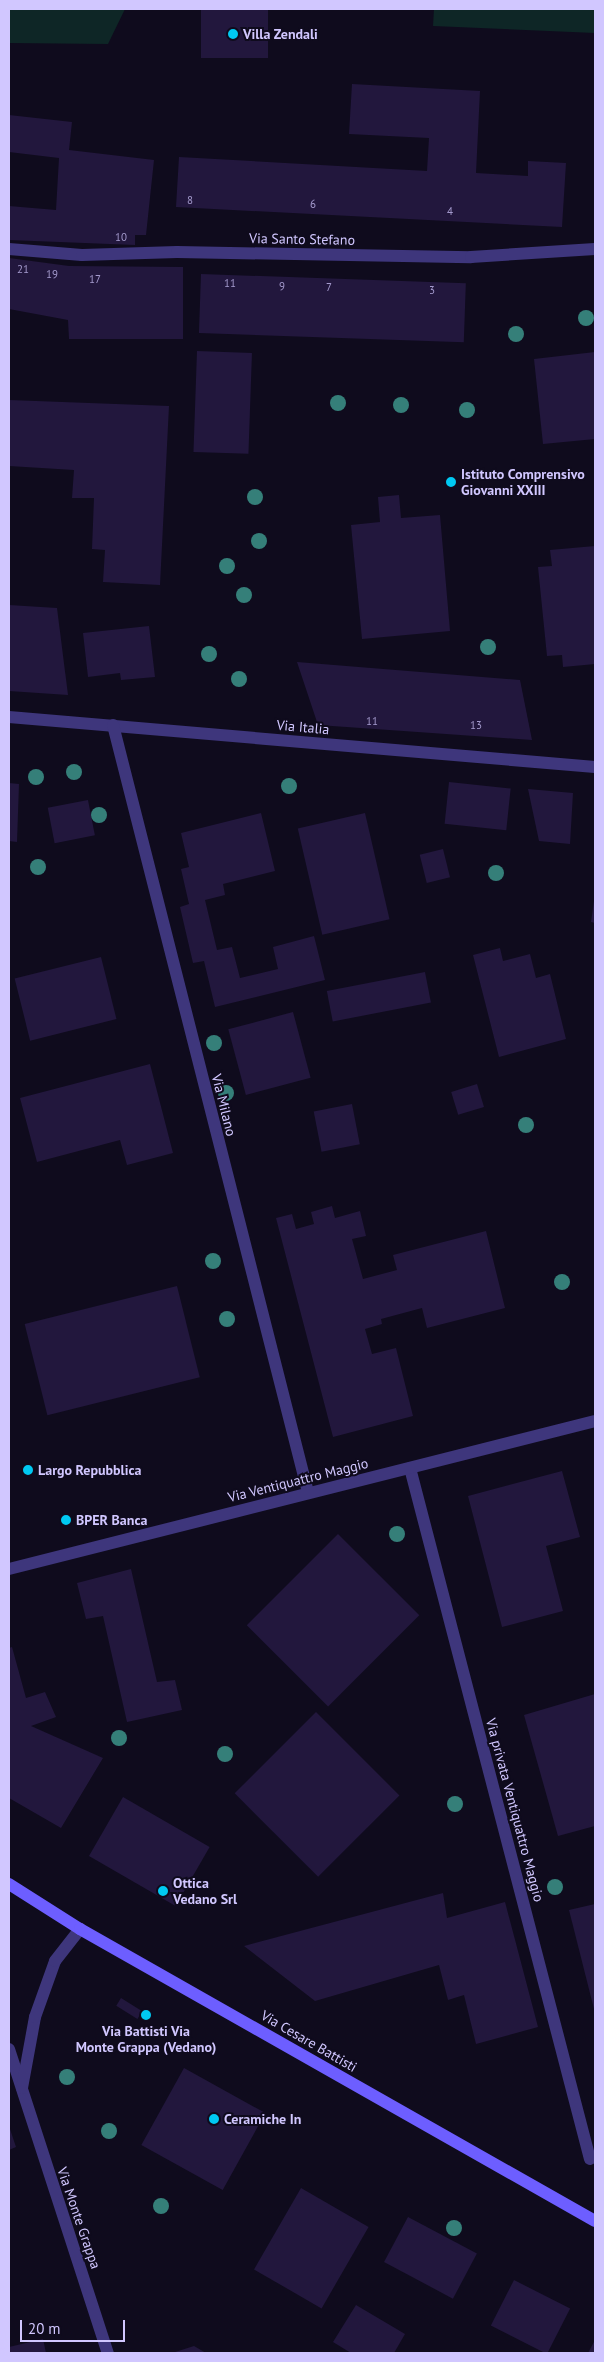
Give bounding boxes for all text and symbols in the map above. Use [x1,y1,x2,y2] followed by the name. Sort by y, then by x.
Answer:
[243,26,318,42] place label: Villa Zendali
[227,28,239,40] marker: Villa Zendali
[187,193,193,207] house number: 8
[310,197,316,211] house number: 6
[447,204,453,218] house number: 4
[115,230,127,244] house number: 10
[249,230,355,248] street label: Via Santo Stefano
[17,262,29,276] house number: 21
[46,267,58,281] house number: 19
[89,272,101,286] house number: 17
[224,276,236,290] house number: 11
[279,279,285,293] house number: 9
[326,280,332,294] house number: 7
[429,283,435,297] house number: 3
[461,466,585,498] place label: Istituto Comprensivo Giovanni XXIII
[445,476,457,488] marker: Istituto Comprensivo Giovanni XXIII
[366,714,378,728] house number: 11
[276,716,330,738] street label: Via Italia
[470,718,482,732] house number: 13
[208,1072,240,1138] street label: Via Milano
[226,1454,370,1506] street label: Via Ventiquattro Maggio
[38,1462,141,1478] place label: Largo Repubblica
[22,1464,34,1476] marker: Largo Repubblica
[76,1512,147,1528] place label: BPER Banca
[60,1514,72,1526] marker: BPER Banca
[482,1716,548,1904] street label: Via privata Ventiquattro Maggio
[173,1875,237,1908] place label: Ottica Vedano Srl
[157,1885,169,1897] marker: Ottica Vedano Srl
[258,2007,360,2075] street label: Via Cesare Battisti
[140,2009,152,2021] marker: Via Battisti Via Monte Grappa (Vedano)
[76,2023,216,2056] place label: Via Battisti Via Monte Grappa (Vedano)
[224,2111,301,2127] place label: Ceramiche In
[208,2113,220,2125] marker: Ceramiche In
[54,2165,104,2271] street label: Via Monte Grappa
[22,2310,128,2342] scale bar
[28,2319,61,2338] text: 20 m

